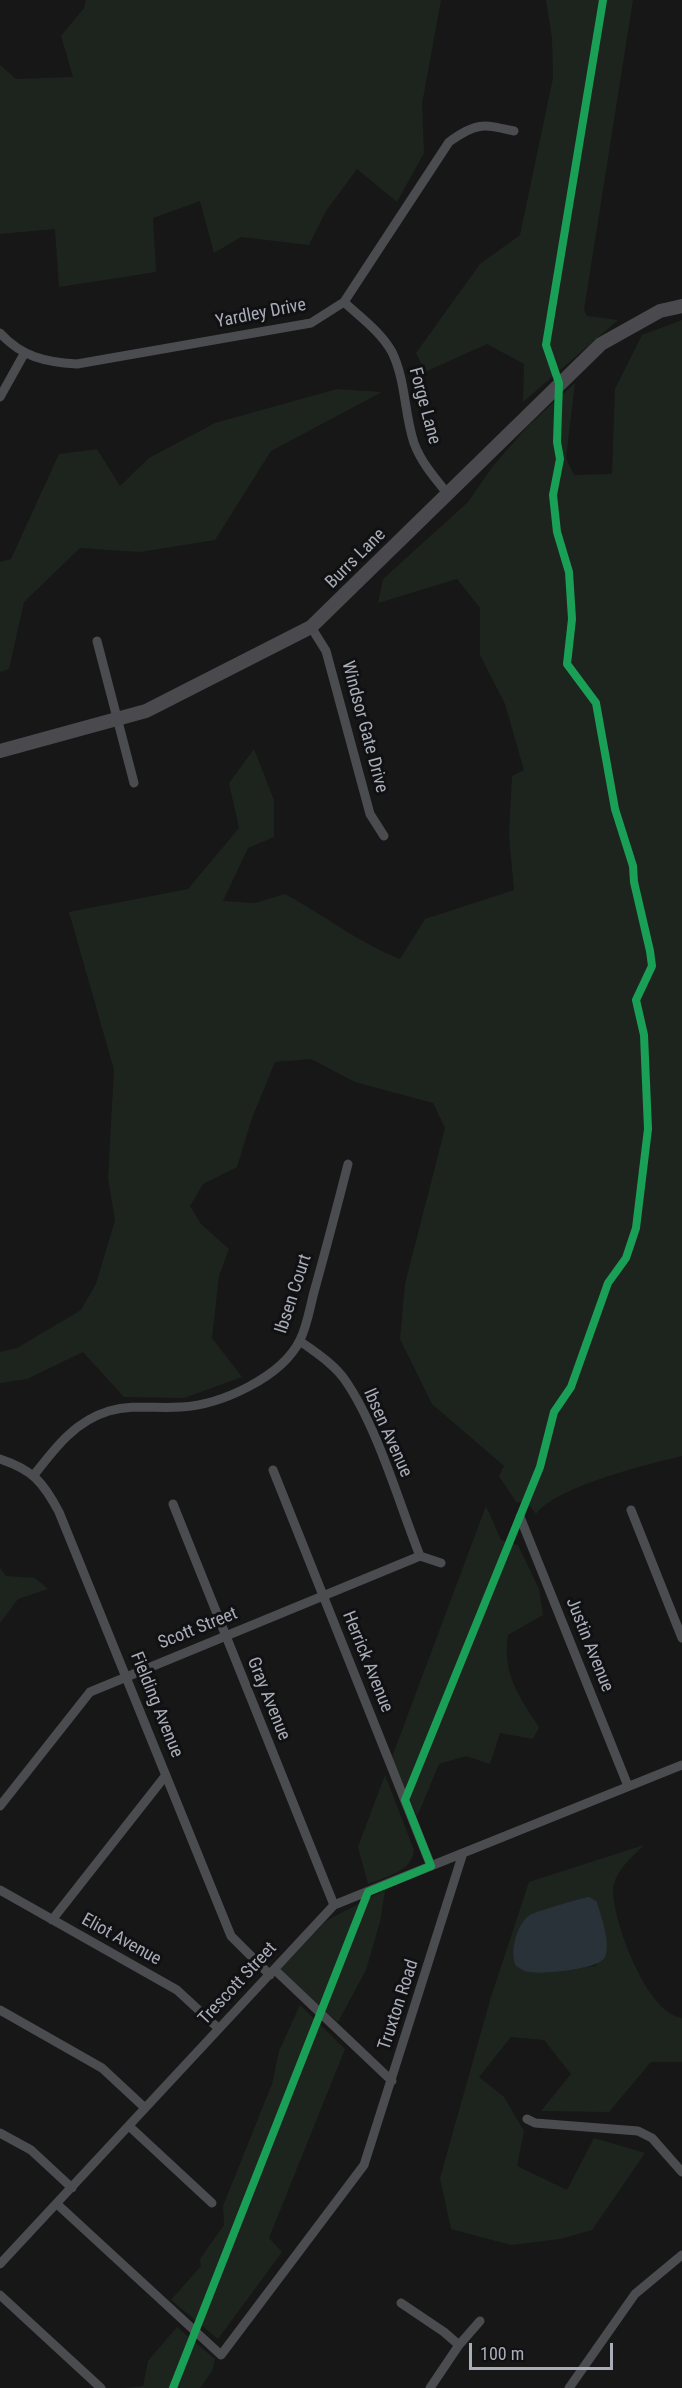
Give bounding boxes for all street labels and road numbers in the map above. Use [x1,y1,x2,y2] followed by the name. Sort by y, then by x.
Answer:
[214,295,308,333] street label: Yardley Drive
[403,365,445,447] street label: Forge Lane
[321,524,391,594] street label: Burrs Lane
[336,659,392,795] street label: Windsor Gate Drive
[271,1252,317,1336] street label: Ibsen Court
[358,1385,416,1481] street label: Ibsen Avenue
[560,1595,618,1695] street label: Justin Avenue
[155,1603,241,1655] street label: Scott Street
[337,1608,397,1716] street label: Herrick Avenue
[125,1649,187,1761] street label: Fielding Avenue
[242,1654,294,1744] street label: Gray Avenue
[77,1909,165,1971] street label: Eliot Avenue
[194,1938,282,2030] street label: Trescott Street
[374,1957,424,2053] street label: Truxton Road

